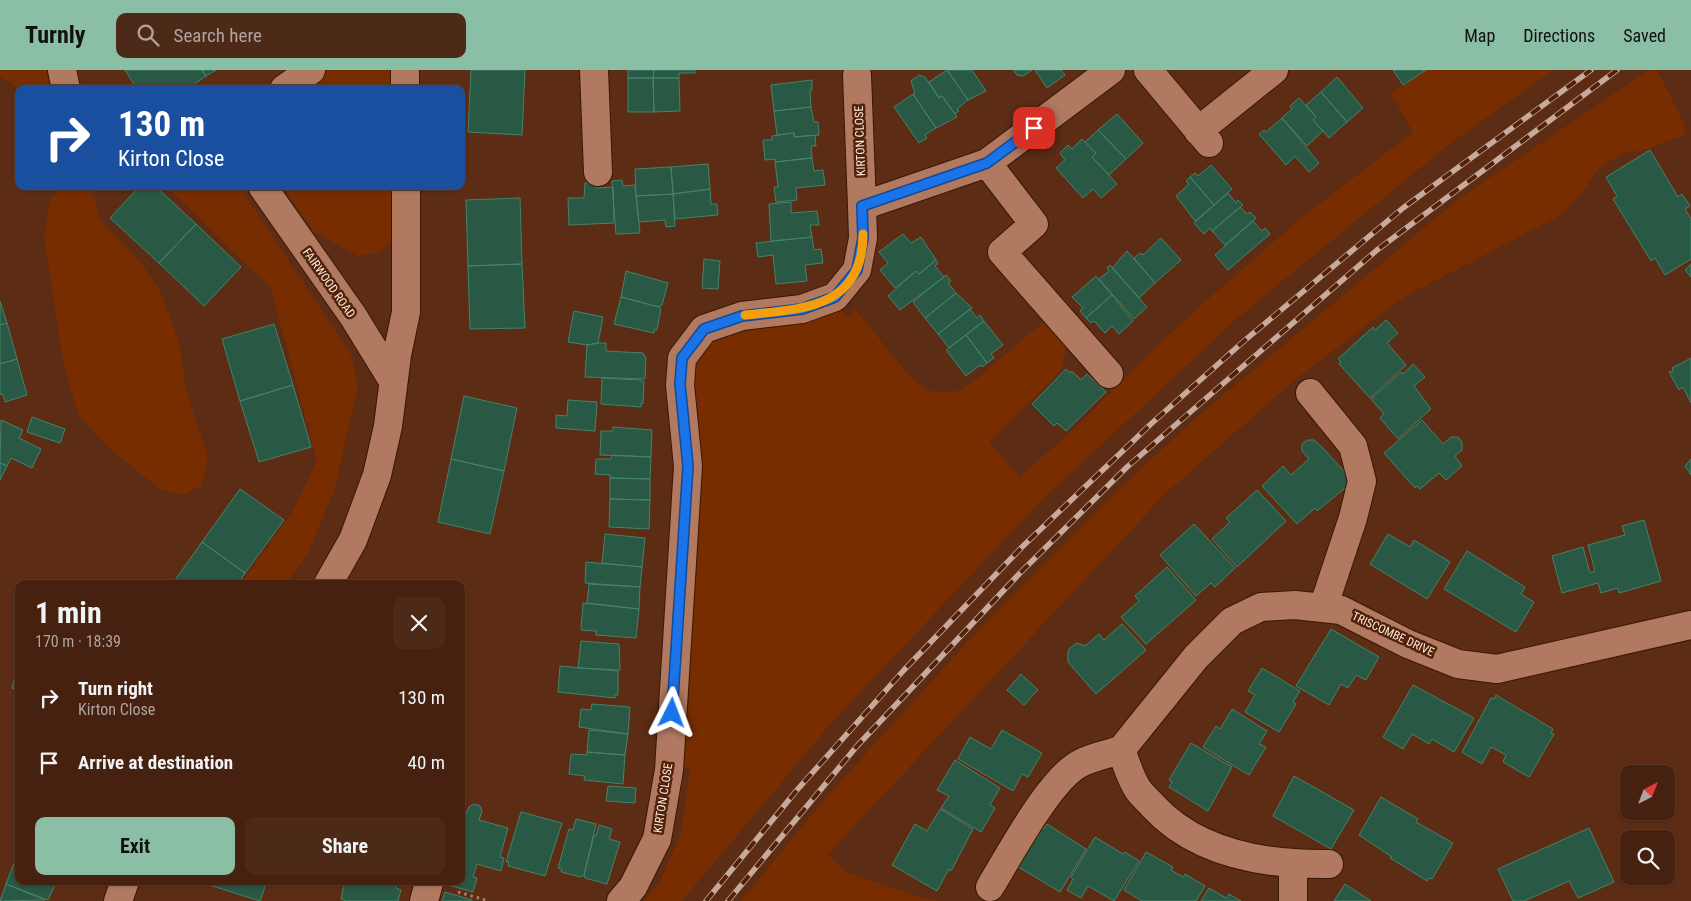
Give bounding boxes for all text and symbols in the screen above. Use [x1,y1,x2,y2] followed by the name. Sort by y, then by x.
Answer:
[116,13,466,58] search box
[25,21,86,49] text: Turnly
[134,21,162,49] icon: search
[174,24,262,47] text: Search here
[1464,25,1495,46] text: Map
[1523,25,1595,46] text: Directions
[1623,25,1666,46] text: Saved
[118,104,205,145] text: 130 m
[35,105,100,170] icon: right
[852,106,868,176] street label: KIRTON CLOSE
[1013,107,1055,149] pin
[1020,114,1048,142] icon: arrive
[118,146,224,171] text: Kirton Close
[300,246,358,321] street label: FAIRWOOD ROAD
[35,595,102,630] text: 1 min
[393,597,445,649] button: close
[1350,609,1436,659] street label: TRISCOMBE DRIVE
[35,632,121,651] text: 170 m · 18:39
[78,677,153,700] text: Turn right
[35,684,63,712] icon: right
[398,686,445,709] text: 130 m
[645,686,697,738] position arrow
[78,700,155,719] text: Kirton Close
[35,749,63,777] icon: arrive
[78,751,233,774] text: Arrive at destination
[408,751,445,774] text: 40 m
[651,762,675,834] street label: KIRTON CLOSE
[1620,765,1675,820] north arrow
[1620,765,1675,885] map controls
[35,817,235,875] button: Exit
[245,817,445,875] button: Share
[1620,830,1675,885] button: search

